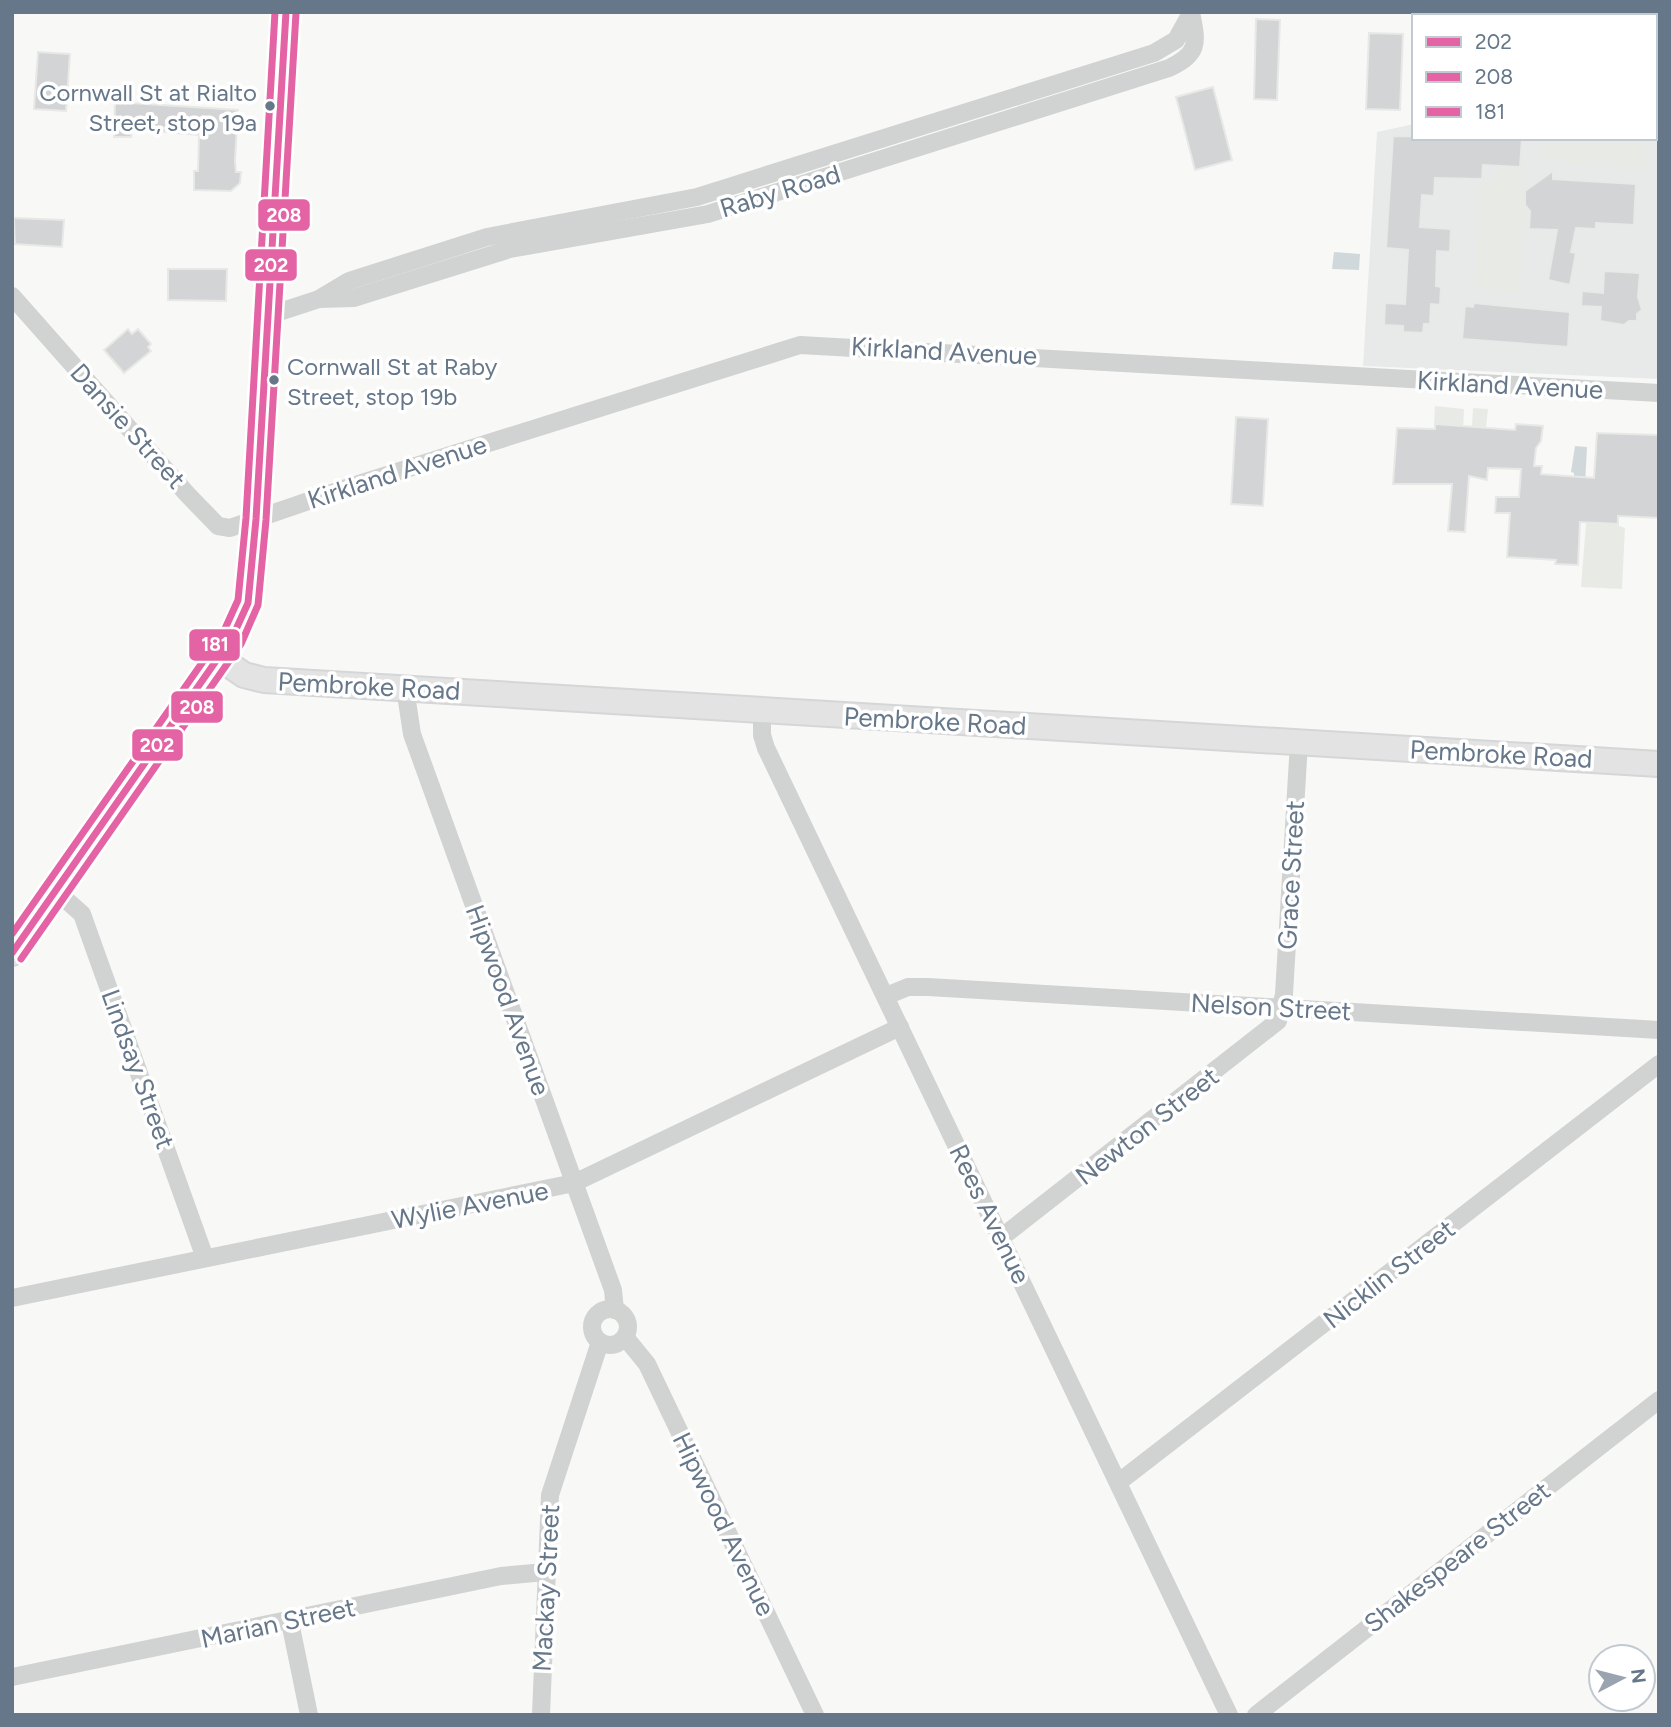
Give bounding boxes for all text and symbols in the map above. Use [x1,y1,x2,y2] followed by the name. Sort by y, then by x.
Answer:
[1412,14,1657,140] legend
[1475,29,1512,54] text: 202
[1475,64,1513,89] text: 208
[39,78,257,137] place label: Cornwall St at Rialto Street, stop 19a
[263,99,277,113] marker: Cornwall St at Rialto Street, stop 19a
[1475,99,1505,124] text: 181
[716,158,844,224] street label: Raby Road
[257,198,311,232] line badge: 208
[267,204,301,227] text: 208
[244,248,298,282] line badge: 202
[254,254,288,277] text: 202
[850,330,1038,372] street label: Kirkland Avenue
[287,352,498,411] place label: Cornwall St at Raby Street, stop 19b
[64,357,193,495] street label: Dansie Street
[1416,364,1604,406] street label: Kirkland Avenue
[267,373,281,387] marker: Cornwall St at Raby Street, stop 19b
[303,428,491,516] street label: Kirkland Avenue
[188,628,241,662] line badge: 181
[201,633,229,656] text: 181
[277,665,461,707] street label: Pembroke Road
[170,690,224,724] line badge: 208
[180,696,214,719] text: 208
[843,700,1027,742] street label: Pembroke Road
[131,728,184,762] line badge: 202
[1409,733,1593,775] street label: Pembroke Road
[140,734,174,757] text: 202
[1271,799,1311,950] street label: Grace Street
[459,900,557,1100] street label: Hipwood Avenue
[94,985,182,1153] street label: Lindsay Street
[1190,987,1352,1027] street label: Nelson Street
[1069,1060,1225,1192] street label: Newton Street
[942,1139,1038,1289] street label: Rees Avenue
[389,1174,551,1236] street label: Wylie Avenue
[1317,1213,1461,1335] street label: Nicklin Street
[666,1427,782,1621] street label: Hipwood Avenue
[1358,1474,1557,1640] street label: Shakespeare Street
[526,1503,566,1673] street label: Mackay Street
[198,1591,358,1655] street label: Marian Street
[1587,1643,1657,1713] north arrow
[1626,1667,1651,1685] text: N

